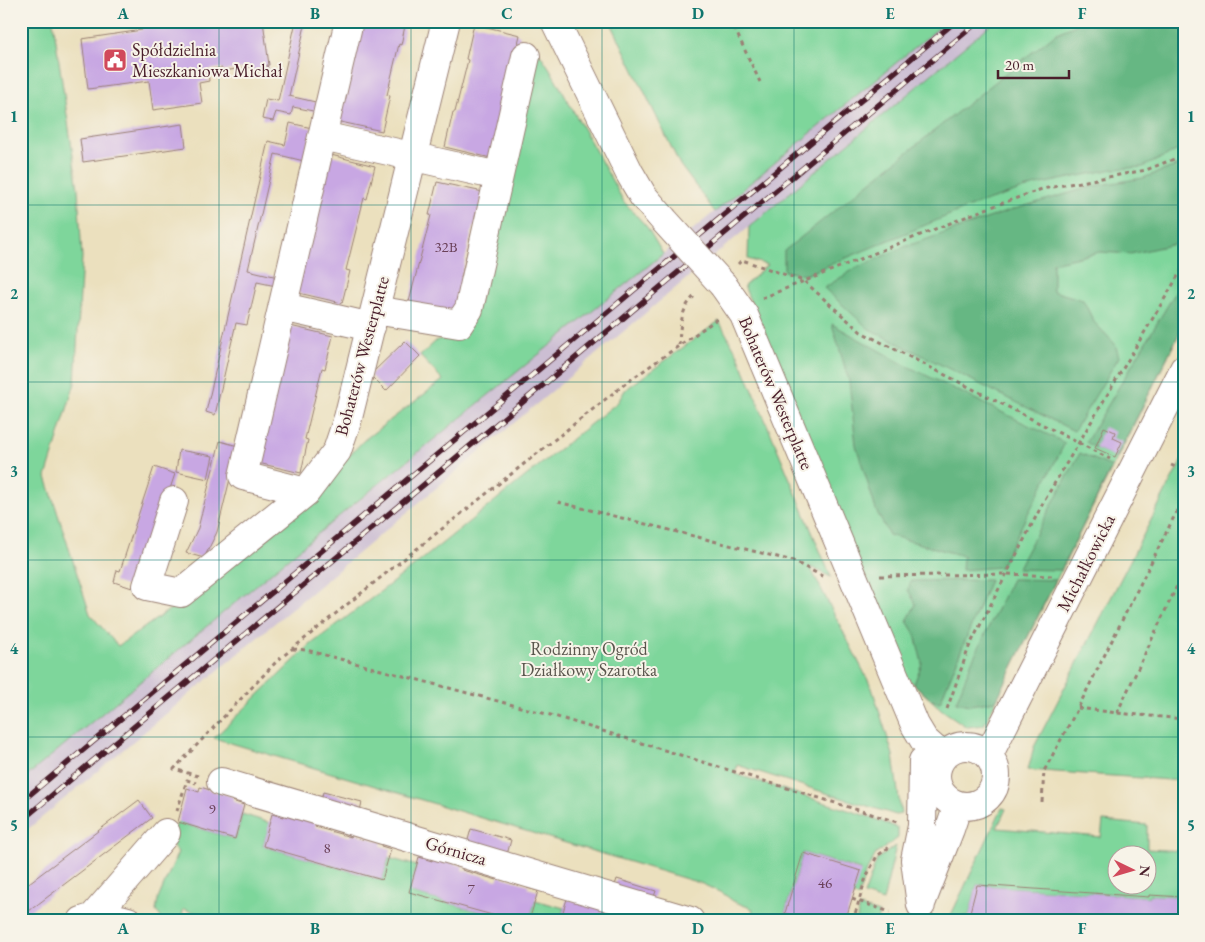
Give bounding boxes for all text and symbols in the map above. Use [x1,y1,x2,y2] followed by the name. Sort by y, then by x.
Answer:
[116,3,129,24] text: A
[310,3,320,24] text: B
[501,3,513,24] text: C
[692,3,704,24] text: D
[885,3,895,24] text: E
[1078,3,1087,24] text: F
[132,38,283,82] place label: Spółdzielnia Mieszkaniowa Michał
[102,47,128,73] public building icon: Spółdzielnia Mieszkaniowa Michał
[998,48,1069,80] scale bar
[1005,55,1034,74] text: 20 m
[10,106,18,127] text: 1
[1187,106,1195,127] text: 1
[434,237,458,256] house number: 32B
[329,274,394,438] street label: Bohaterów Westerplatte
[10,283,19,304] text: 2
[1187,283,1196,304] text: 2
[734,313,819,473] street label: Bohaterów Westerplatte
[10,461,18,482] text: 3
[1187,461,1195,482] text: 3
[1051,510,1120,615] street label: Michałkowicka
[521,637,658,681] park label: Rodzinny Ogród Działkowy Szarotka
[10,638,19,659] text: 4
[1187,638,1196,659] text: 4
[208,799,216,818] house number: 9
[10,815,18,836] text: 5
[1187,815,1195,836] text: 5
[423,831,490,870] street label: Górnicza
[323,838,331,857] house number: 8
[1108,844,1158,894] north arrow
[1135,865,1154,878] text: N
[818,873,832,892] house number: 46
[467,879,475,898] house number: 7
[116,918,129,939] text: A
[310,918,320,939] text: B
[501,918,513,939] text: C
[692,918,704,939] text: D
[885,918,895,939] text: E
[1078,918,1087,939] text: F

